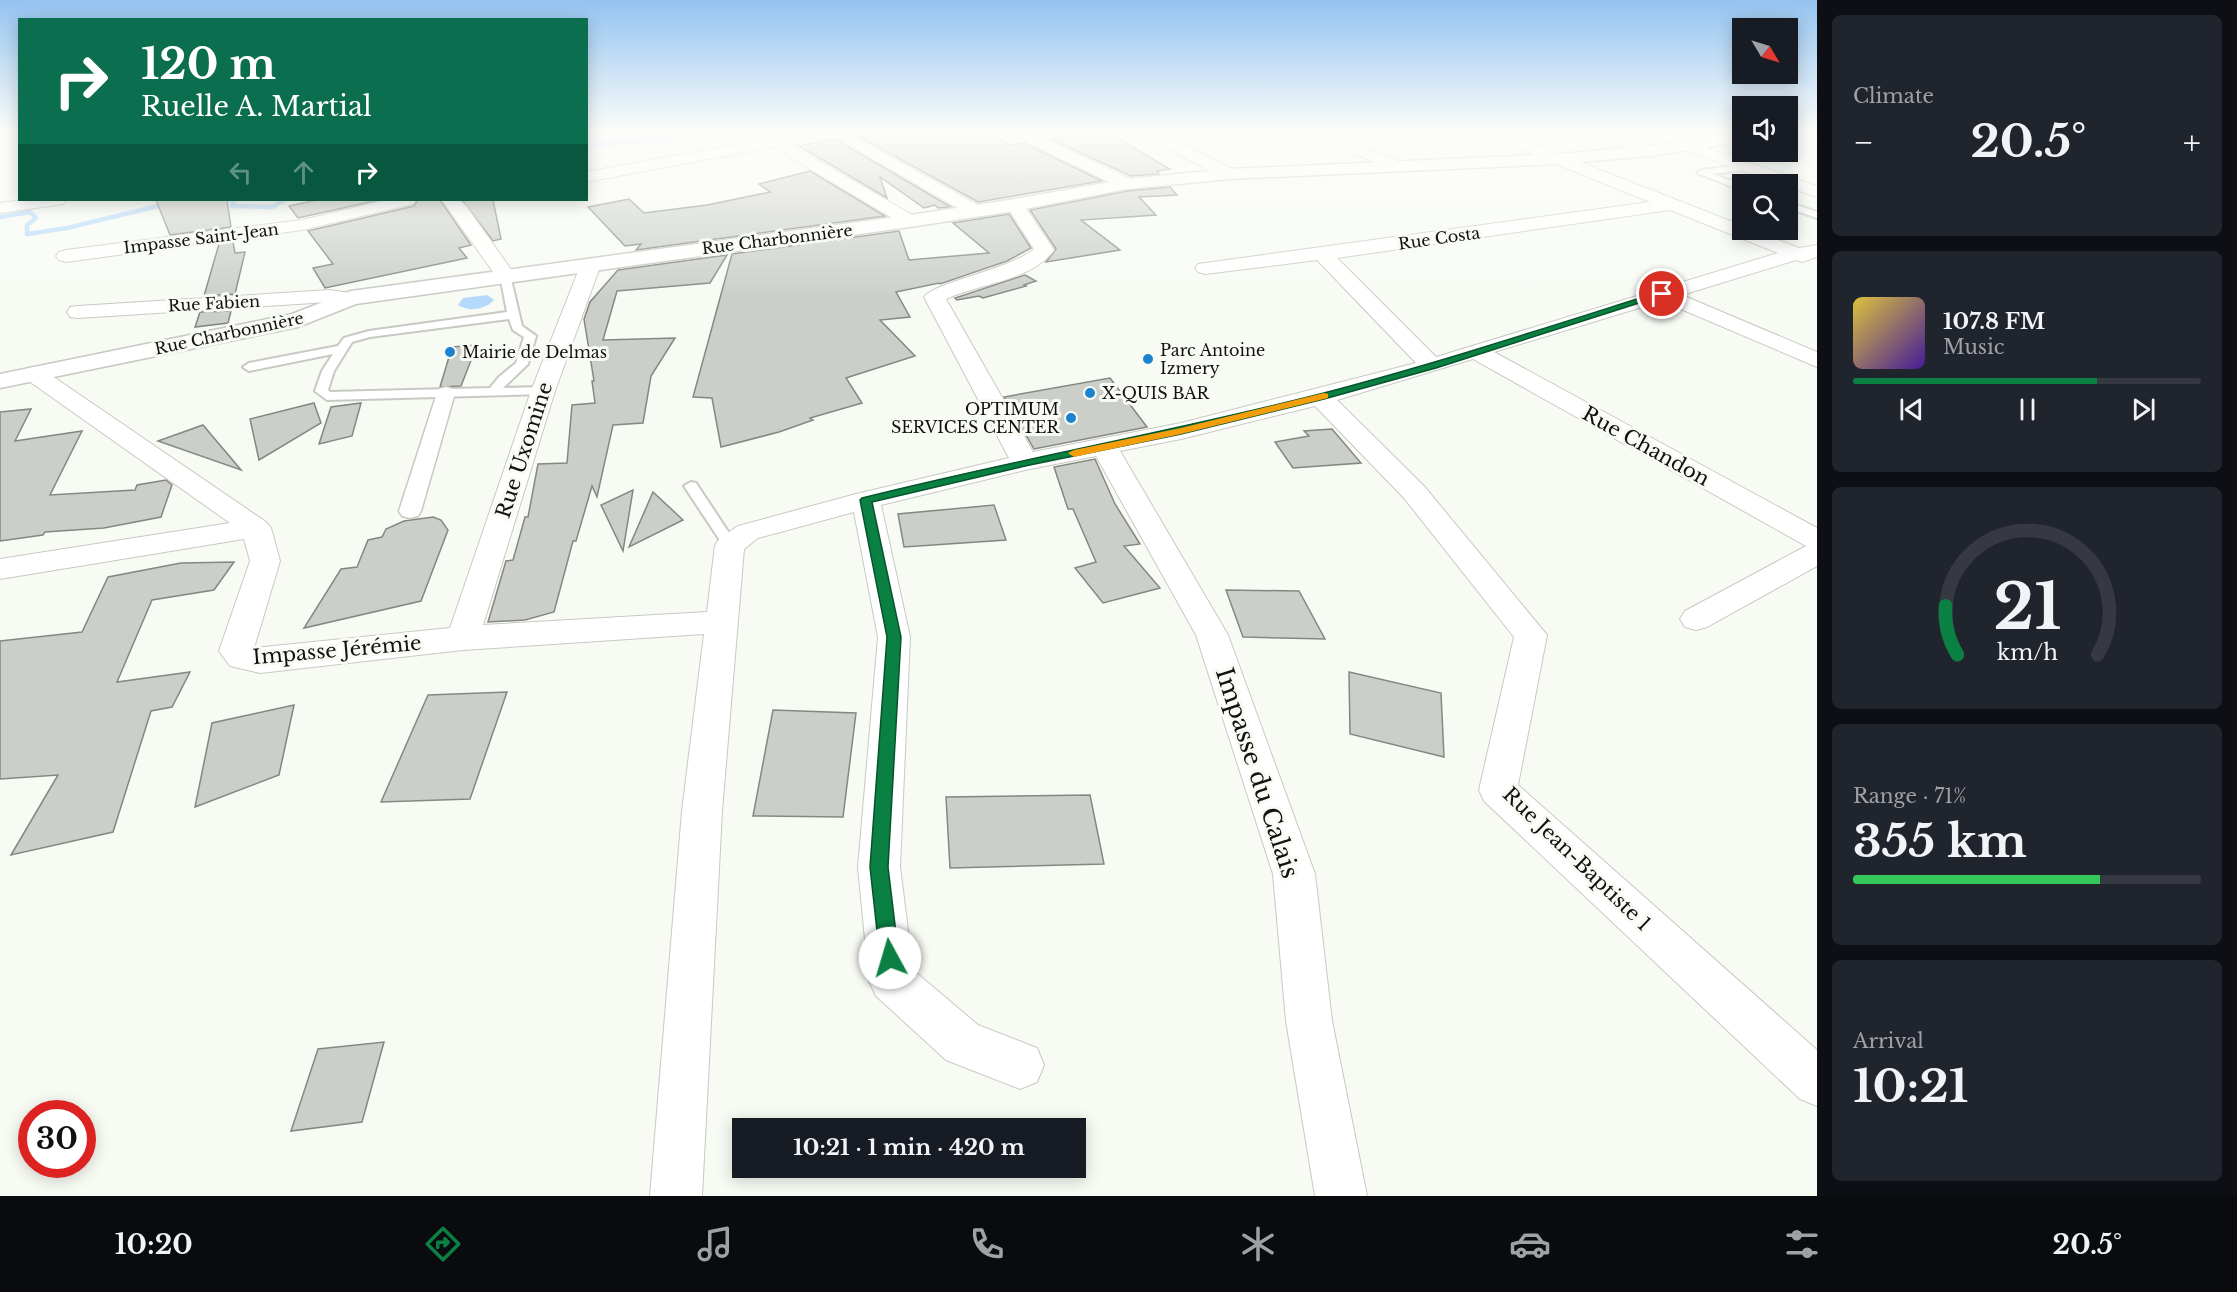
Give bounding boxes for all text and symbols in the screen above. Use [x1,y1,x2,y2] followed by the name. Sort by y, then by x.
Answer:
[1732,18,1798,84] north arrow
[1732,18,1798,240] map controls
[141,38,276,90] text: 120 m
[42,42,120,120] icon: right
[1853,84,1934,108] text: Climate
[141,90,372,123] text: Ruelle A. Martial
[1732,96,1798,162] button: sound
[1970,113,2086,169] text: 20.5°
[1853,122,1874,163] text: −
[2183,122,2201,163] text: +
[224,156,257,189] icon: left
[287,156,320,189] icon: ahead
[350,156,383,189] icon: right
[1732,174,1798,240] button: search
[122,219,280,257] street label: Impasse Saint-Jean
[701,220,853,258] street label: Rue Charbonnière
[1397,222,1481,254] street label: Rue Costa
[1636,268,1687,319] pin
[1645,277,1678,310] icon: arrive
[167,291,261,315] street label: Rue Fabien
[153,307,305,359] street label: Rue Charbonnière
[1943,308,2045,335] text: 107.8 FM
[1943,335,2004,359] text: Music
[1160,340,1265,378] place label: Parc Antoine Izmery
[462,342,607,362] place label: Mairie de Delmas
[443,345,457,359] marker: Mairie de Delmas
[1141,352,1155,366] marker: Parc Antoine Izmery
[491,379,557,521] street label: Rue Uxomine
[1102,383,1211,403] place label: X-QUIS BAR
[1083,386,1097,400] marker: X-QUIS BAR
[1895,393,1928,426] icon: previous
[2011,393,2044,426] icon: pause
[2127,393,2160,426] icon: next
[891,399,1060,437] place label: OPTIMUM SERVICES CENTER
[1578,401,1714,491] street label: Rue Chandon
[1064,411,1078,425] marker: OPTIMUM SERVICES CENTER
[1993,568,2061,646] text: 21
[252,631,422,669] street label: Impasse Jérémie
[1997,639,2058,666] text: km/h
[1210,664,1305,882] street label: Impasse du Calais
[1498,782,1656,936] street label: Rue Jean-Baptiste 1
[1853,784,1967,808] text: Range · 71%
[1853,813,2027,869] text: 355 km
[858,926,922,990] position arrow
[1853,1029,1924,1053] text: Arrival
[1853,1058,1968,1114] text: 10:21
[18,1100,96,1178] speed limit sign: 30
[793,1134,1025,1161] text: 10:21 · 1 min · 420 m
[422,1223,464,1265] icon: directions
[694,1223,736,1265] icon: music
[966,1223,1008,1265] icon: phone
[1237,1223,1279,1265] icon: climate
[1509,1223,1551,1265] icon: car
[1781,1223,1823,1265] icon: filters
[115,1228,193,1261] text: 10:20
[2053,1228,2122,1261] text: 20.5°

